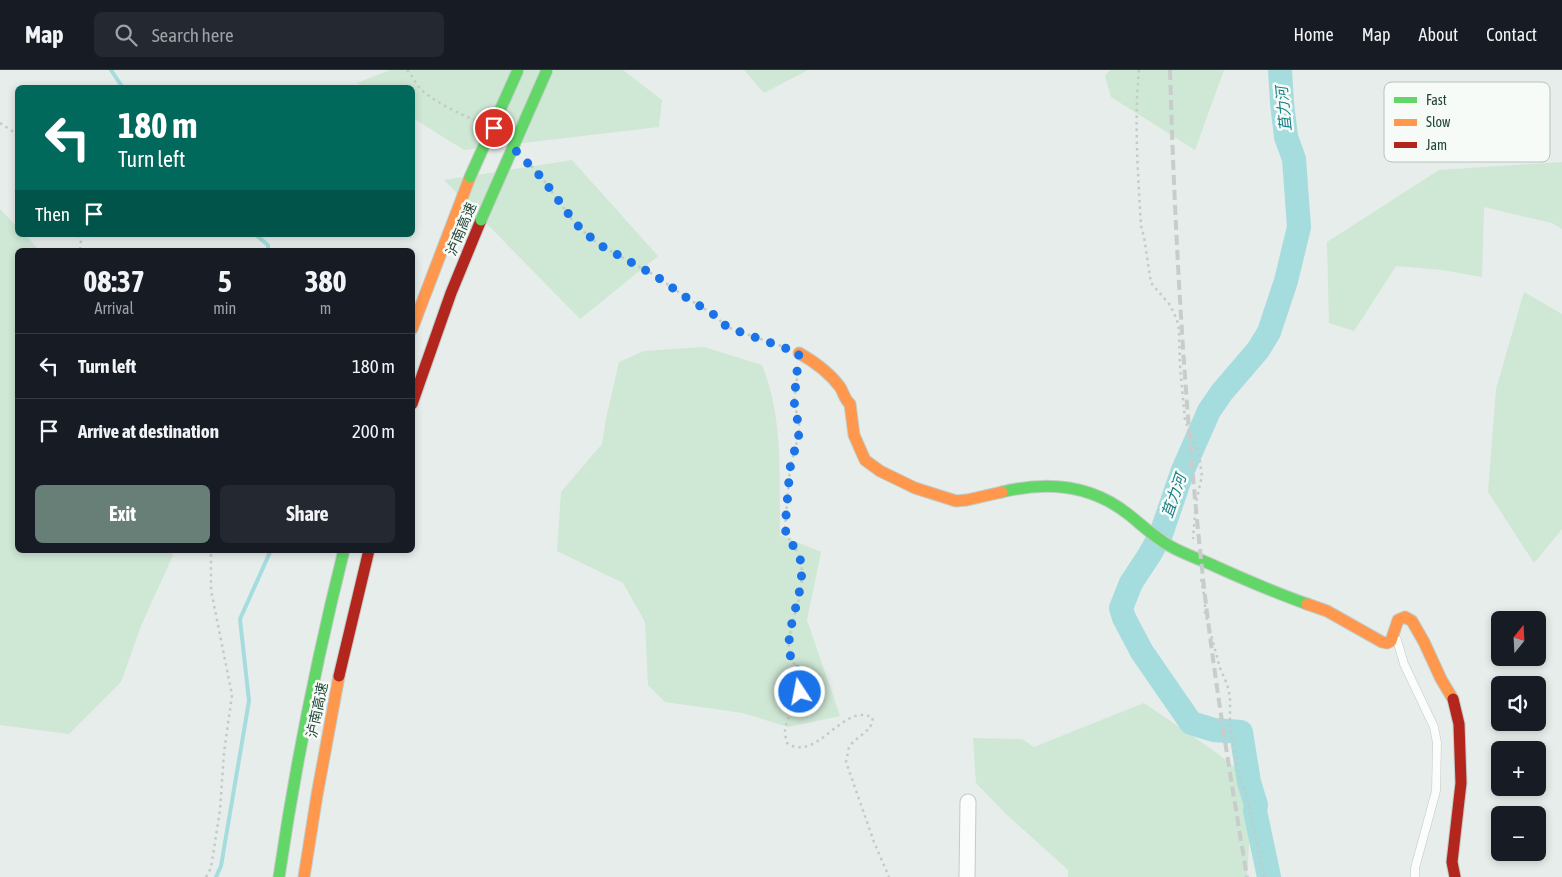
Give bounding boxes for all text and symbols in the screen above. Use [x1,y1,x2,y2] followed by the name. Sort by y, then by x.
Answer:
[94,12,444,57] search box
[25,21,64,48] text: Map
[112,21,140,49] icon: search
[152,24,234,46] text: Search here
[1294,24,1334,45] text: Home
[1362,24,1391,45] text: Map
[1419,24,1458,45] text: About
[1486,24,1537,45] text: Contact
[1384,82,1550,162] legend
[1272,83,1294,132] water label: 苴力河
[1426,92,1447,108] text: Fast
[35,105,100,170] icon: left
[118,105,197,145] text: 180 m
[473,107,515,149] pin
[480,114,508,142] icon: arrive
[1426,114,1451,130] text: Slow
[1426,137,1447,153] text: Jam
[118,146,185,172] text: Turn left
[80,200,108,228] icon: arrive
[443,200,479,258] street label: 泸南高速
[35,203,70,225] text: Then
[83,264,145,298] text: 08:37
[218,264,232,298] text: 5
[304,264,347,298] text: 380
[95,299,134,317] text: Arrival
[213,299,236,317] text: min
[320,299,331,317] text: m
[35,352,63,380] icon: left
[78,355,136,377] text: Turn left
[352,355,395,377] text: 180 m
[35,417,63,445] icon: arrive
[78,420,219,442] text: Arrive at destination
[352,420,395,442] text: 200 m
[1158,469,1190,520] water label: 苴力河
[35,485,210,543] button: Exit
[220,485,395,543] button: Share
[1491,611,1546,666] north arrow
[1491,611,1546,861] map controls
[773,665,825,717] position arrow
[1491,676,1546,731] button: sound
[303,681,331,739] street label: 泸南高速
[1491,741,1546,796] button: +
[1491,806,1546,861] button: −

